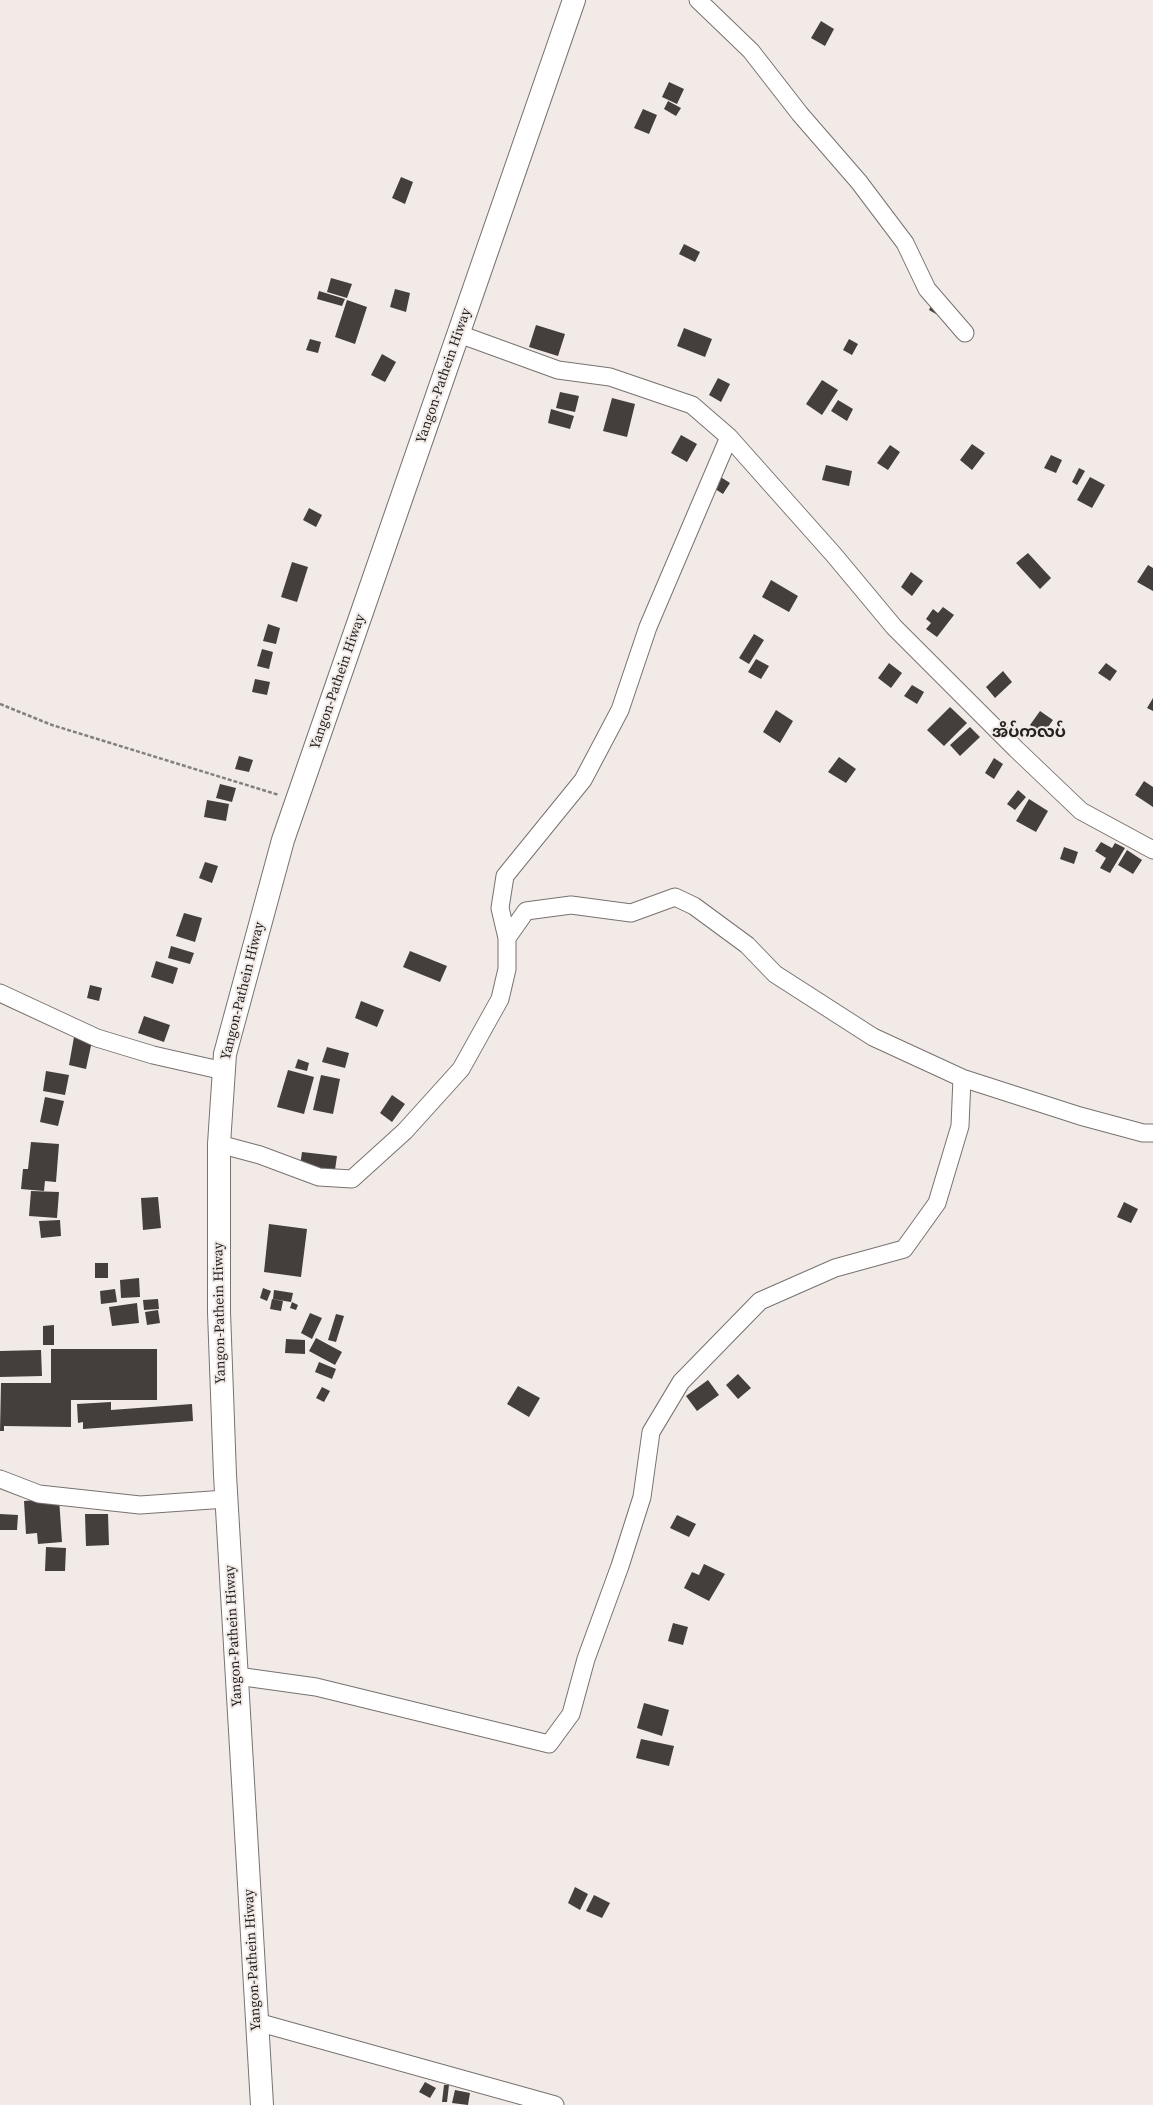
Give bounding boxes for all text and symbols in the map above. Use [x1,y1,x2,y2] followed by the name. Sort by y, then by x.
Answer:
[413,306,475,446] street label: Yangon-Pathein Hiway
[307,612,369,752] street label: Yangon-Pathein Hiway
[992,723,1066,743] district label: အိပ်ကလပ်
[218,920,268,1062] street label: Yangon-Pathein Hiway
[210,1242,230,1384] street label: Yangon-Pathein Hiway
[222,1565,246,1707] street label: Yangon-Pathein Hiway
[241,1889,265,2031] street label: Yangon-Pathein Hiway

